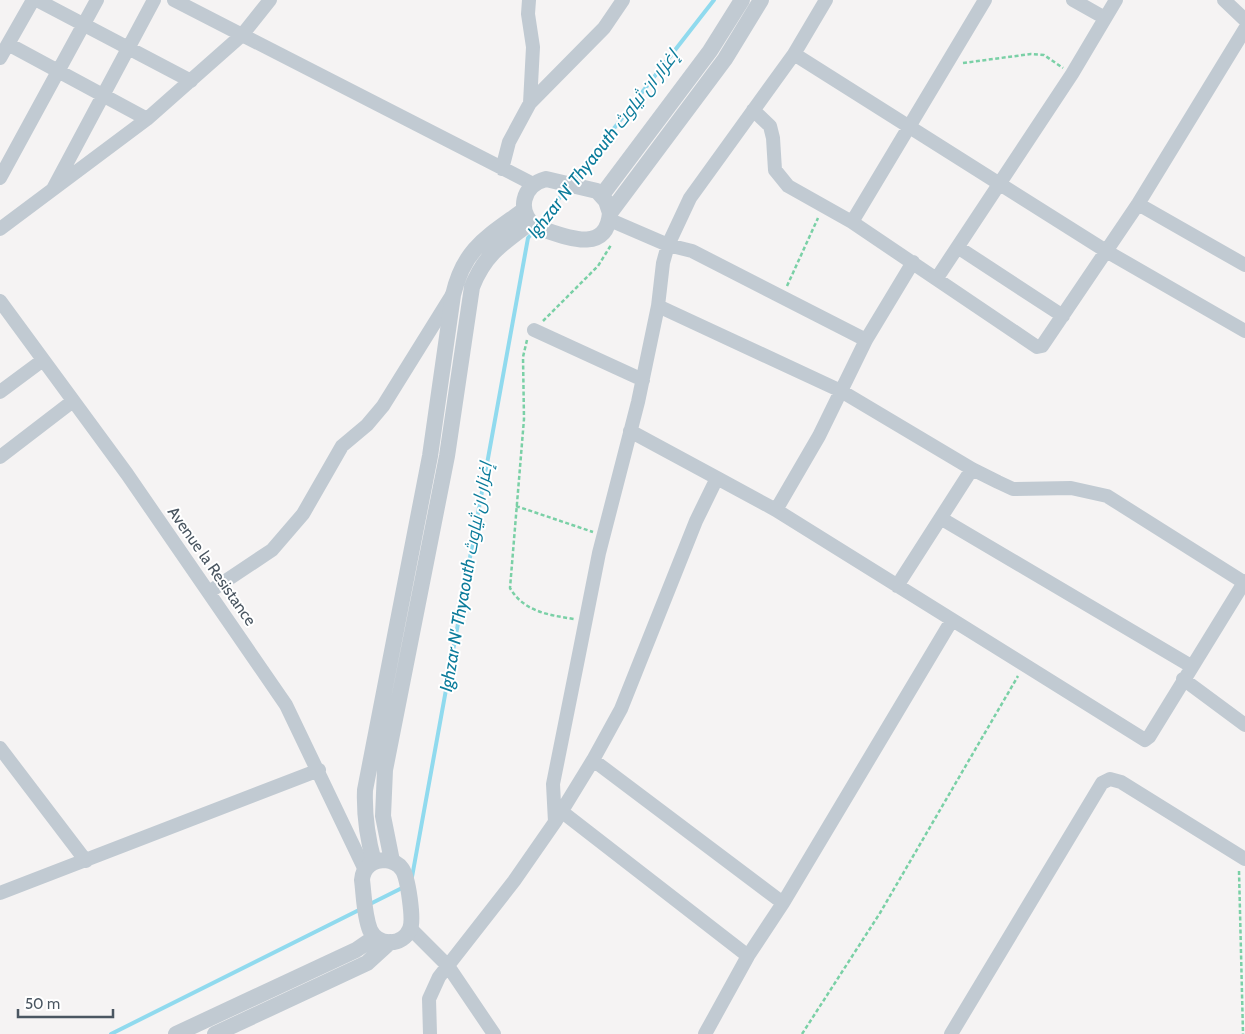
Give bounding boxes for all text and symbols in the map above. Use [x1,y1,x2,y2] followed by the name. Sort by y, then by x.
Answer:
[523,44,685,242] water label: Ighzar N' Thyaouth إغزار ان ثياوث
[435,458,497,693] water label: Ighzar N' Thyaouth إغزار ان ثياوث
[164,503,260,629] street label: Avenue la Resistance
[18,986,112,1018] scale bar
[25,995,60,1013] text: 50 m

